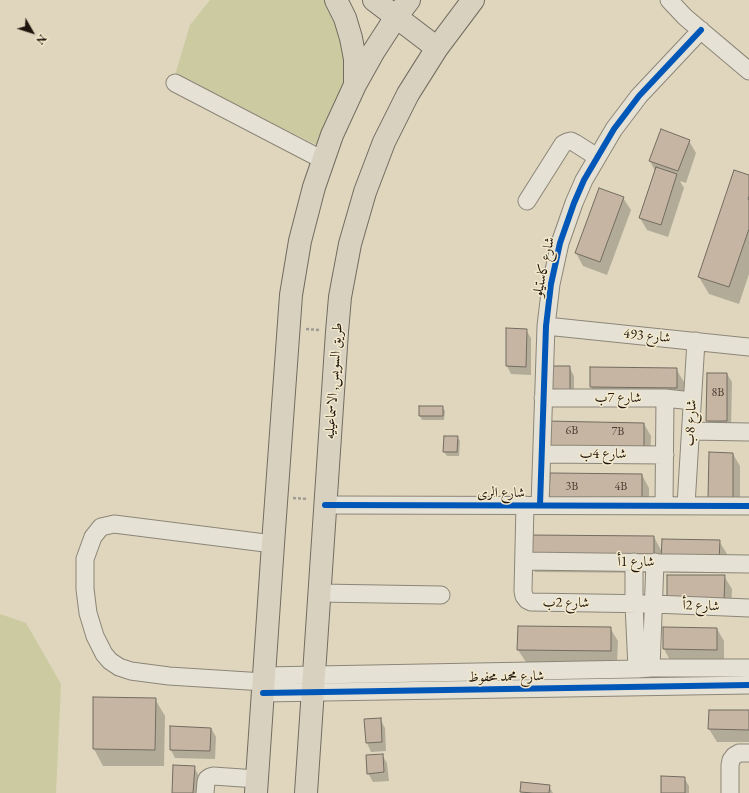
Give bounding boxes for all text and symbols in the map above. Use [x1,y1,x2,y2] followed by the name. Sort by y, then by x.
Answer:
[12,12,52,52] north arrow
[33,32,50,47] text: N
[529,236,559,298] street label: شارع كاستيلو
[322,322,346,440] street label: طريق السويس, الاسماعيليه
[623,325,671,347] street label: شارع 493
[712,386,724,400] house number: 8B
[595,390,641,406] street label: شارع 7ب
[681,399,701,447] street label: شارع 8ب
[566,424,578,438] house number: 6B
[612,425,624,439] house number: 7B
[580,446,626,462] street label: شارع 4ب
[566,480,578,494] house number: 3B
[615,480,627,494] house number: 4B
[477,485,525,501] street label: شارع الرى
[617,554,655,570] street label: شارع 1أ
[542,594,590,612] street label: شارع 2ب
[682,597,720,615] street label: شارع 2أ
[468,668,544,686] street label: شارع محمد محفوظ

